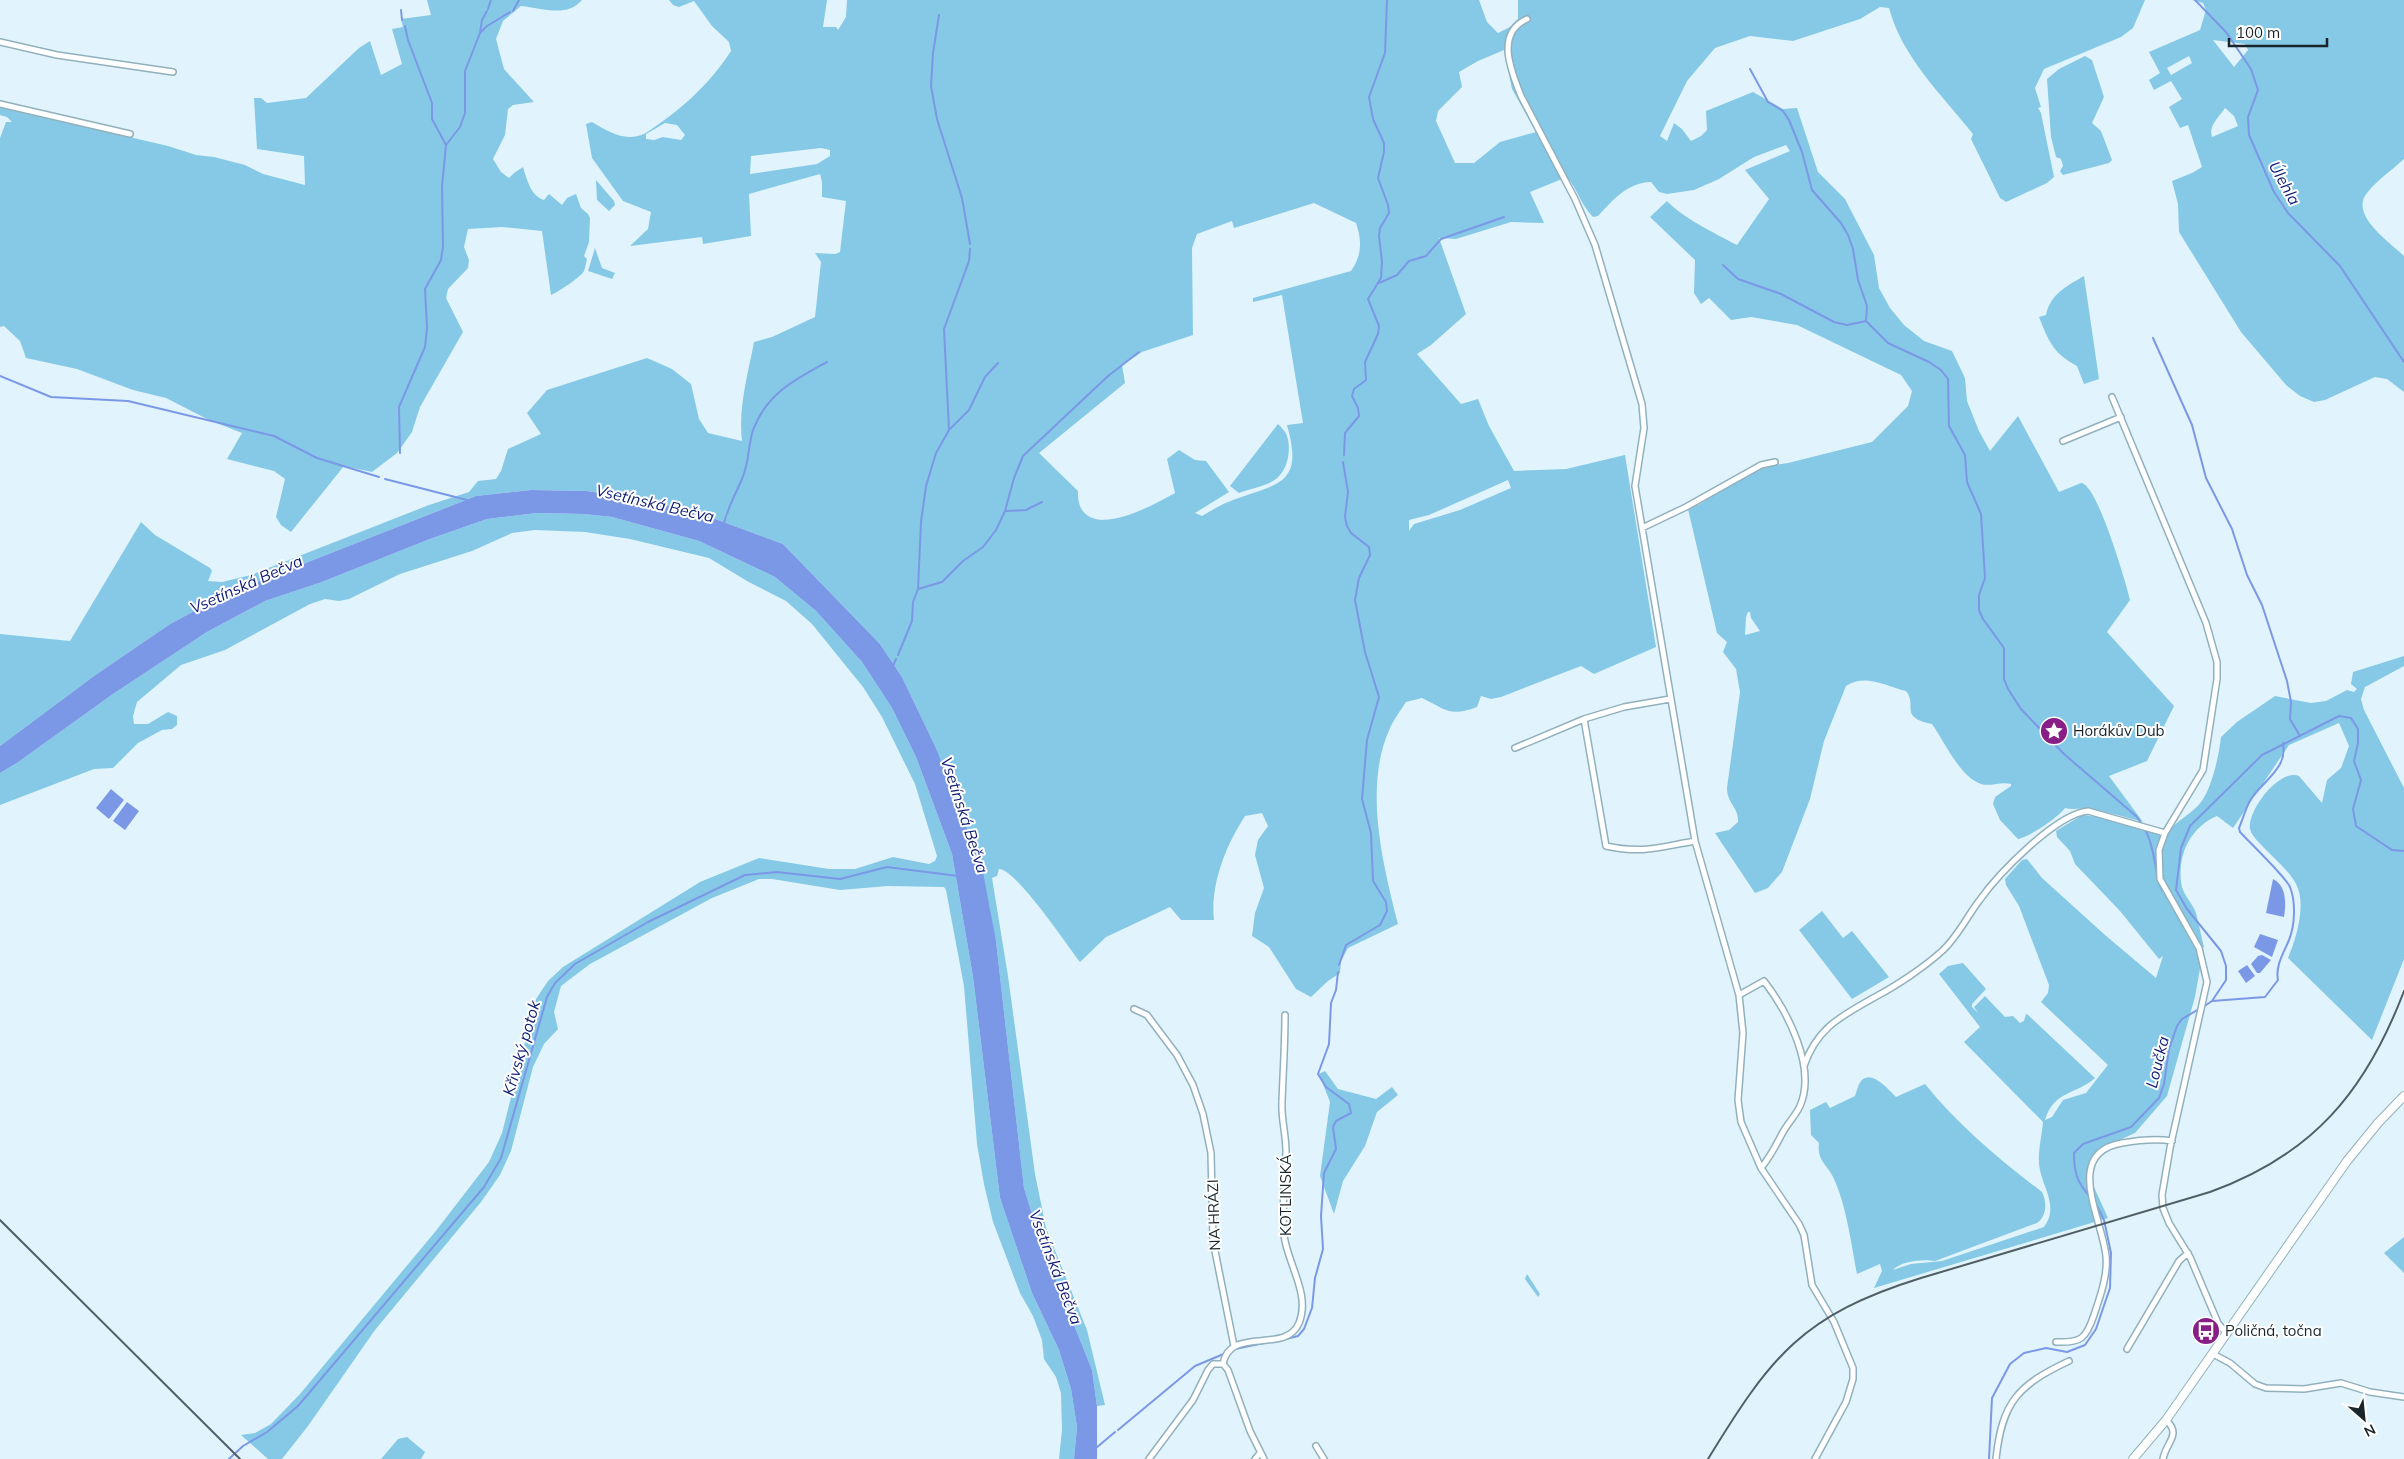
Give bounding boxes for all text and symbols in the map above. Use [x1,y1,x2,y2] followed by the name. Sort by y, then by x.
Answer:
[2229,15,2326,47] scale bar
[2236,23,2280,42] text: 100 m
[2265,158,2305,209] water label: Úlehla
[594,480,717,526] water label: Vsetínská Bečva
[187,550,306,618] water label: Vsetínská Bečva
[2039,716,2069,746] place icon: Horákův Dub
[2073,721,2165,740] place label: Horákův Dub
[937,754,993,876] water label: Vsetínská Bečva
[498,997,544,1098] water label: Křivský potok
[2141,1034,2173,1090] water label: Loučka
[1276,1154,1295,1236] street label: KOTLINSKÁ
[1203,1179,1224,1251] street label: NA HRÁZI
[1025,1207,1087,1327] water label: Vsetínská Bečva
[2191,1316,2221,1346] bus stop icon: Poličná, točna
[2225,1321,2322,1340] place label: Poličná, točna
[2339,1394,2389,1444] north arrow
[2361,1420,2379,1441] text: N

